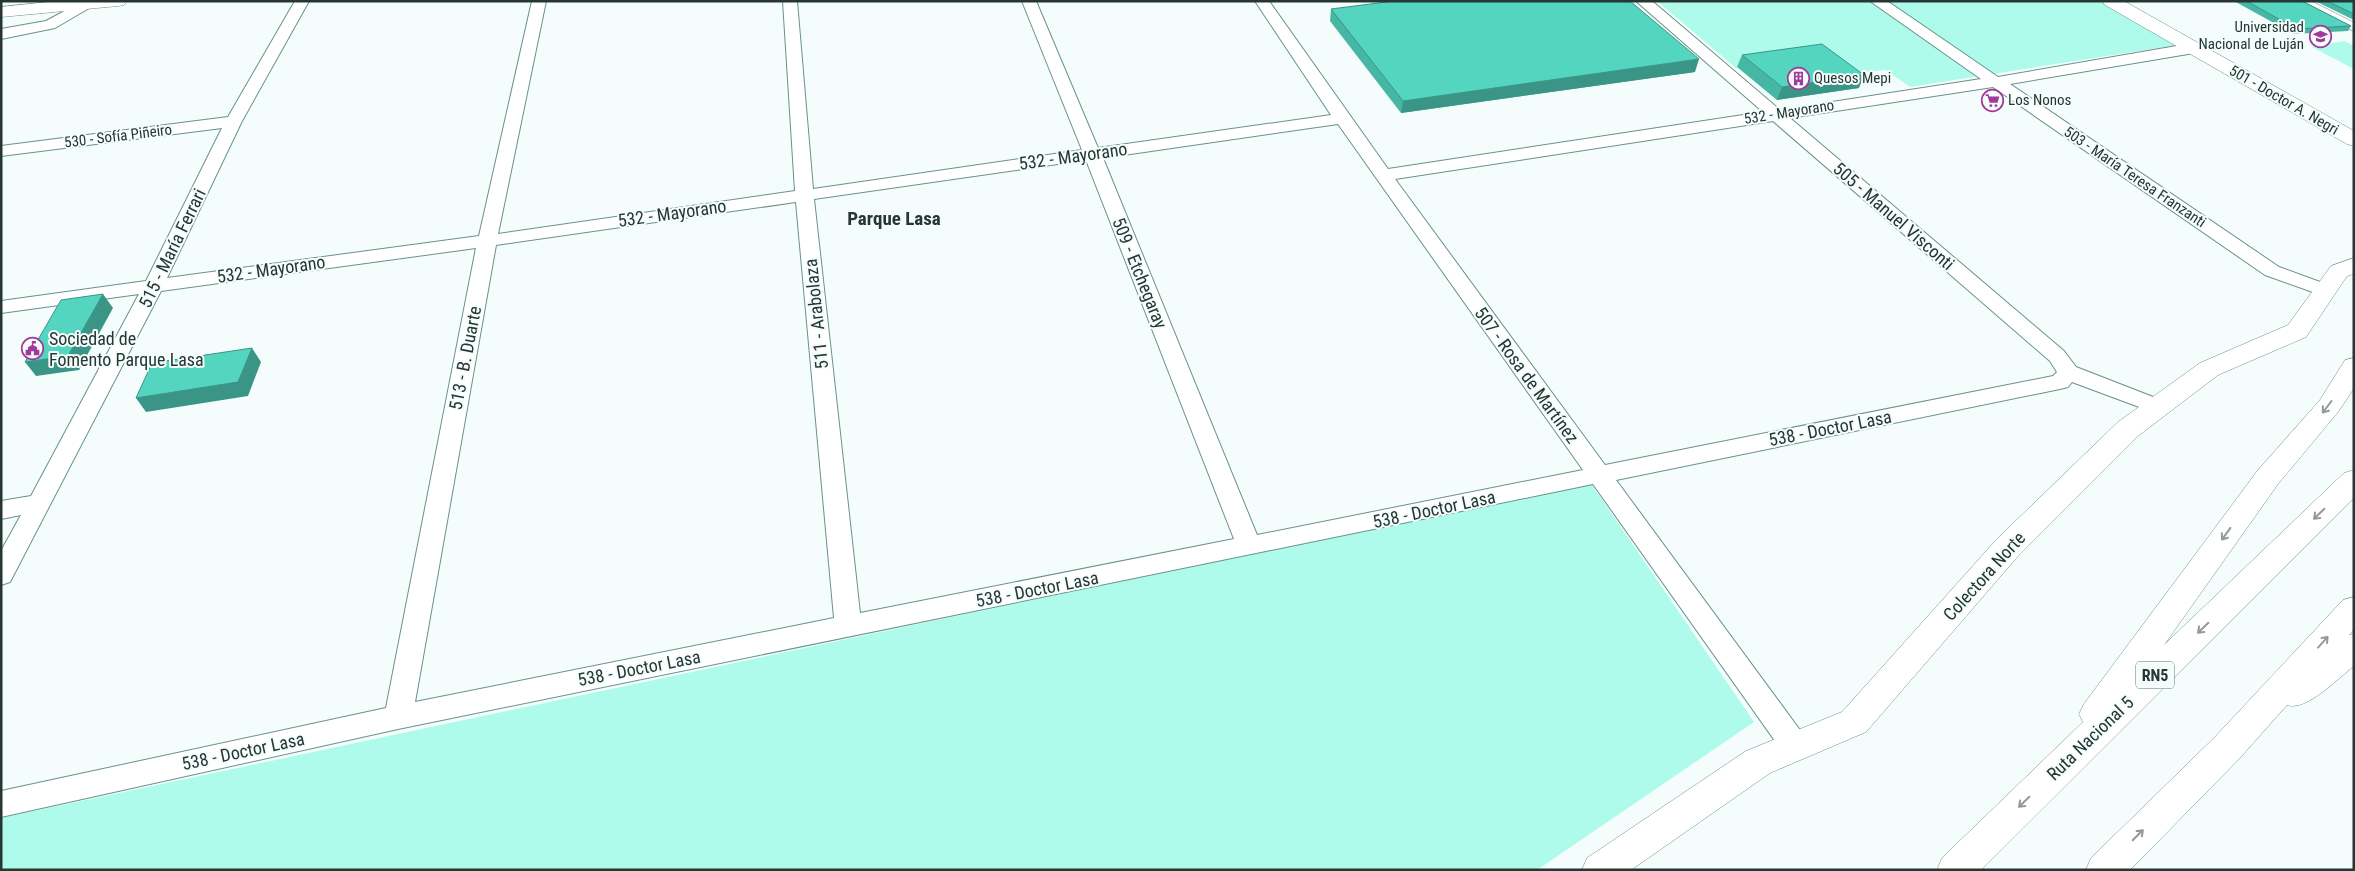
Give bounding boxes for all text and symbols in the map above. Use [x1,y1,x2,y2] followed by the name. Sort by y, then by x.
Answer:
[2198,18,2304,53] place label: Universidad Nacional de Luján
[2308,24,2332,48] school or university icon: Universidad Nacional de Luján
[2226,61,2342,139] street label: 501 - Doctor A. Negri
[1786,66,1810,90] building icon: Quesos Mepi
[1814,69,1891,87] place label: Quesos Mepi
[1980,88,2004,112] supermarket icon: Los Nonos
[2008,91,2072,109] place label: Los Nonos
[1743,96,1835,128] street label: 532 - Mayorano
[63,120,173,152] street label: 530 - Sofía Piñeiro
[2061,123,2209,231] street label: 503 - María Teresa Franzanti
[1017,138,1129,174] street label: 532 - Mayorano
[1829,158,1959,274] street label: 505 - Manuel Visconti
[134,185,210,311] street label: 515 - María Ferrari
[616,195,728,231] street label: 532 - Mayorano
[847,207,941,230] district label: Parque Lasa
[1108,214,1172,332] street label: 509 - Etchegaray
[215,251,327,287] street label: 532 - Mayorano
[800,258,832,370] street label: 511 - Arabolaza
[1471,303,1584,447] street label: 507 - Rosa de Martínez
[445,304,485,412] street label: 513 - B. Duarte
[49,328,204,370] place label: Sociedad de Fomento Parque Lasa
[21,336,45,360] public building icon: Sociedad de Fomento Parque Lasa
[2322,400,2332,414] one-way arrow
[1767,406,1893,450] street label: 538 - Doctor Lasa
[1371,486,1497,532] street label: 538 - Doctor Lasa
[2313,508,2325,520] one-way arrow
[1939,527,2029,625] street label: Colectora Norte
[2221,527,2232,540] one-way arrow
[974,567,1100,611] street label: 538 - Doctor Lasa
[2197,621,2209,634] one-way arrow
[2317,636,2329,649] one-way arrow
[576,646,702,690] street label: 538 - Doctor Lasa
[2136,662,2174,688] road number: RN5
[2042,691,2138,784] street label: Ruta Nacional 5
[180,728,306,774] street label: 538 - Doctor Lasa
[2019,796,2031,808] one-way arrow
[2132,829,2144,841] one-way arrow

